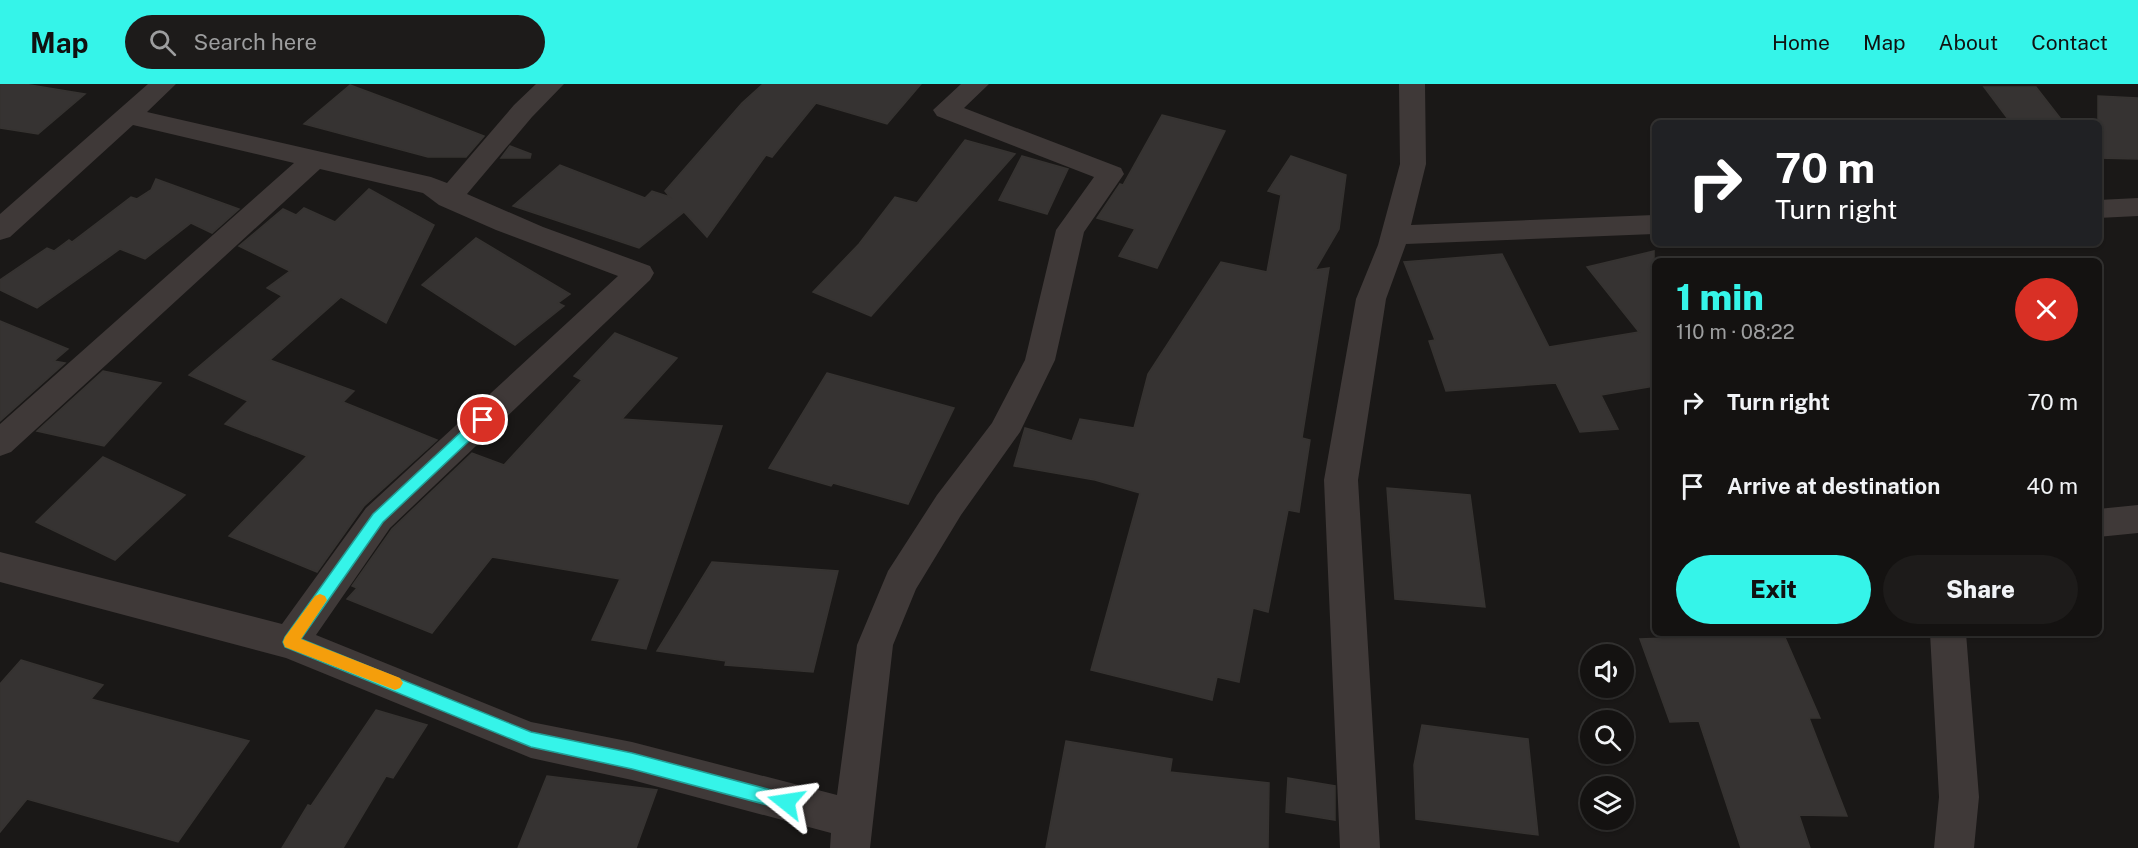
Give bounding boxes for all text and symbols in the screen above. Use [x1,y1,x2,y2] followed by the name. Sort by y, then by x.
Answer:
[125,15,545,69] search box
[30,26,89,59] text: Map
[146,26,179,59] icon: search
[194,29,317,55] text: Search here
[1772,30,1830,55] text: Home
[1863,30,1906,55] text: Map
[1939,30,1998,55] text: About
[2031,30,2108,55] text: Contact
[1775,143,1875,192] text: 70 m
[1676,144,1754,222] icon: right
[1775,193,1898,225] text: Turn right
[1676,276,1764,318] text: 1 min
[2015,278,2078,341] button: close
[1676,320,1795,344] text: 110 m · 08:22
[1676,386,1709,419] icon: right
[1727,389,1830,415] text: Turn right
[2027,389,2078,415] text: 70 m
[457,394,508,445] pin
[466,403,499,436] icon: arrive
[1676,470,1709,503] icon: arrive
[1727,473,1940,499] text: Arrive at destination
[2026,473,2078,499] text: 40 m
[1676,555,1871,624] button: Exit
[1883,555,2078,624] button: Share
[1580,644,1634,830] map controls
[1580,644,1634,698] button: sound
[1580,710,1634,764] button: search
[754,770,818,834] position arrow
[1580,776,1634,830] button: layers

